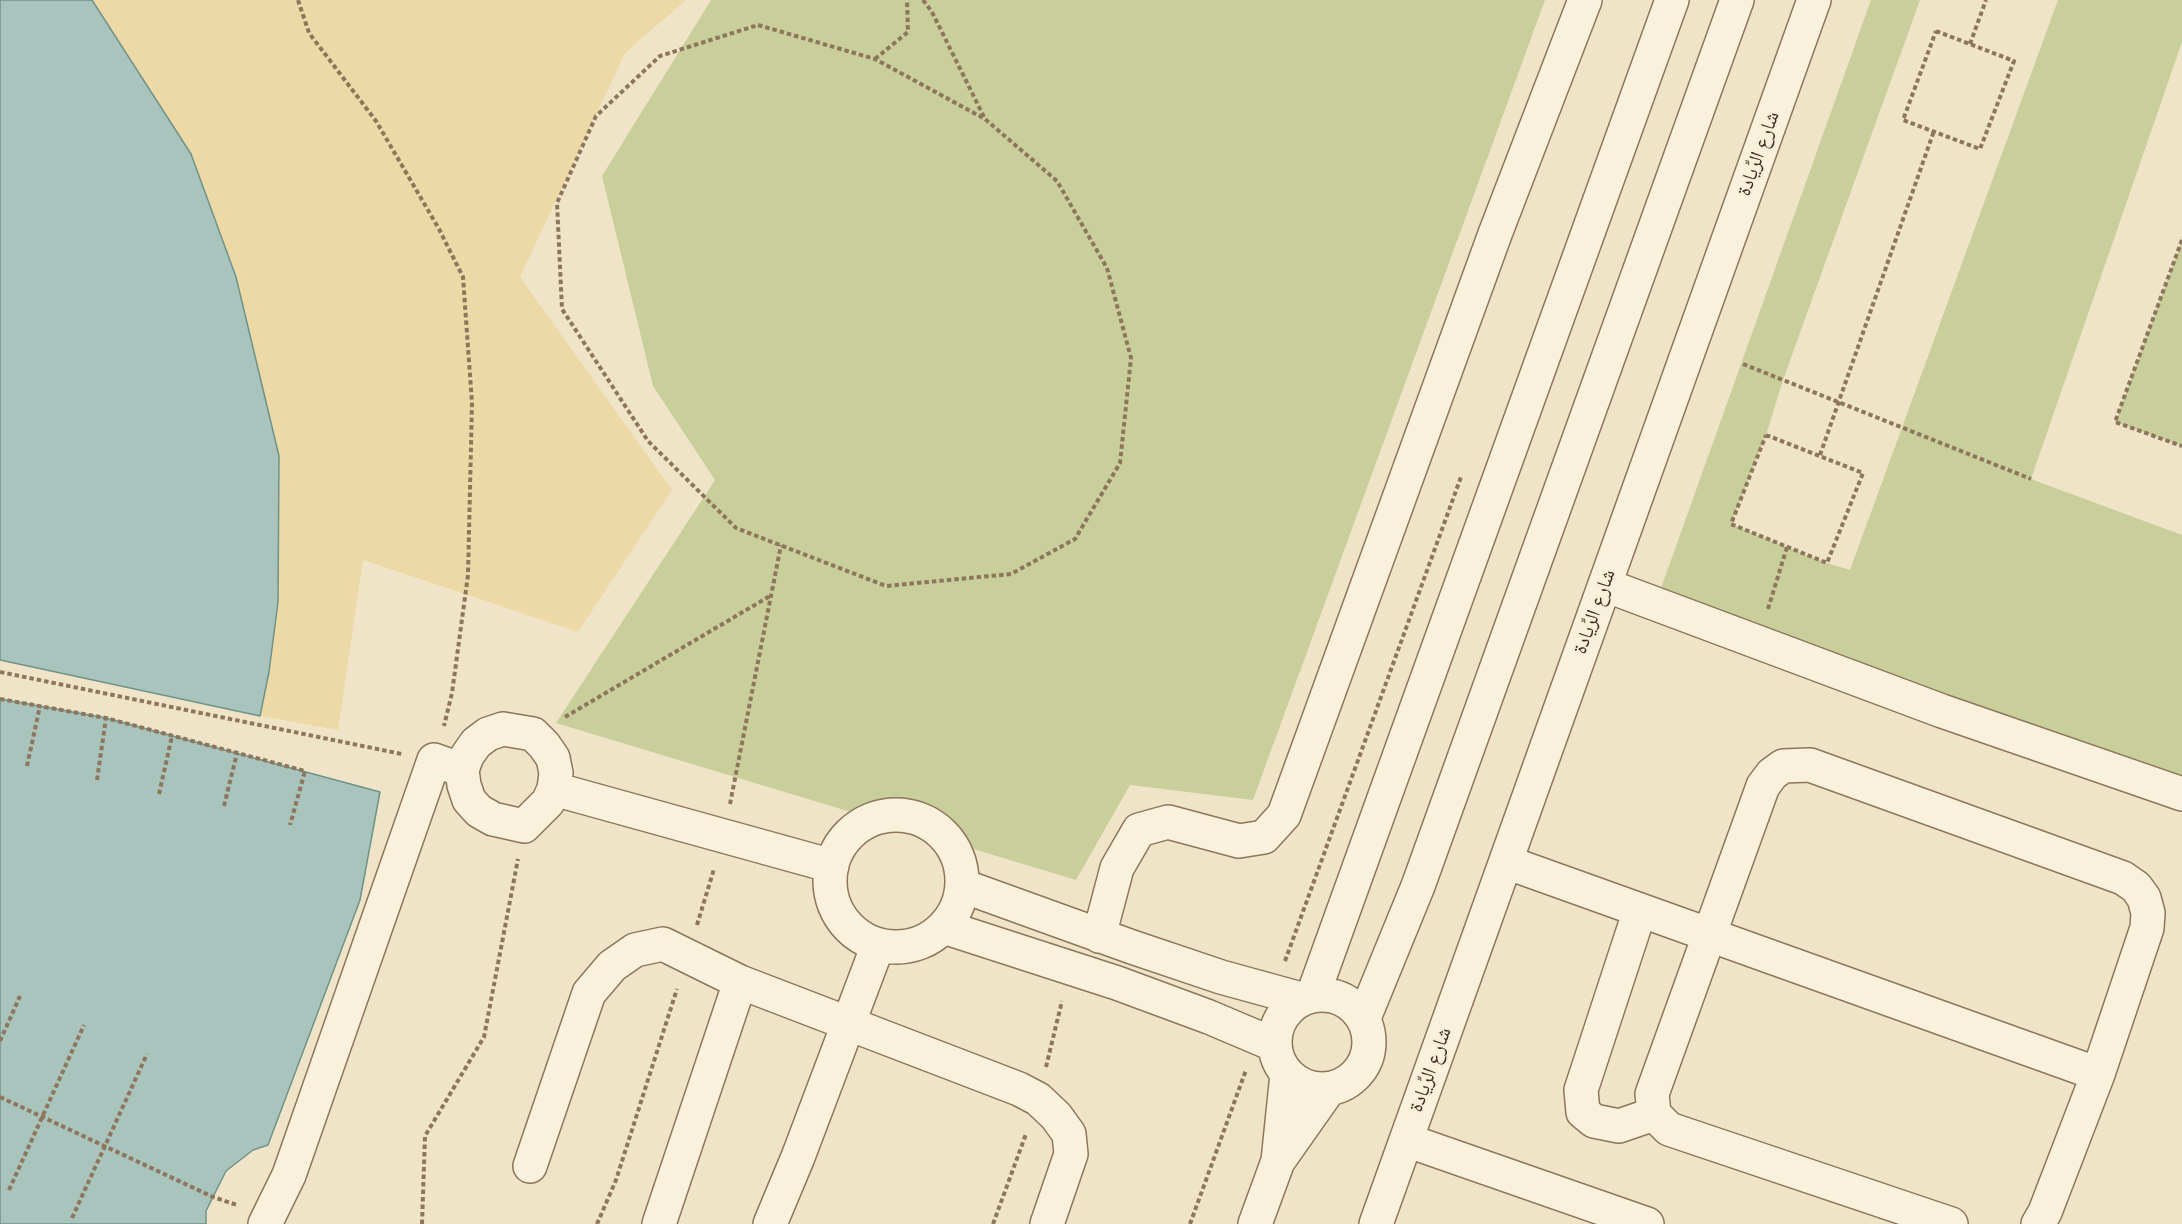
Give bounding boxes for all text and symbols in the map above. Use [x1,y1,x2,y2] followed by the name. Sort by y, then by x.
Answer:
[1733,108,1785,200] street label: شارع الرِّيادة
[1569,566,1621,658] street label: شارع الرِّيادة
[1405,1024,1457,1116] street label: شارع الرِّيادة

